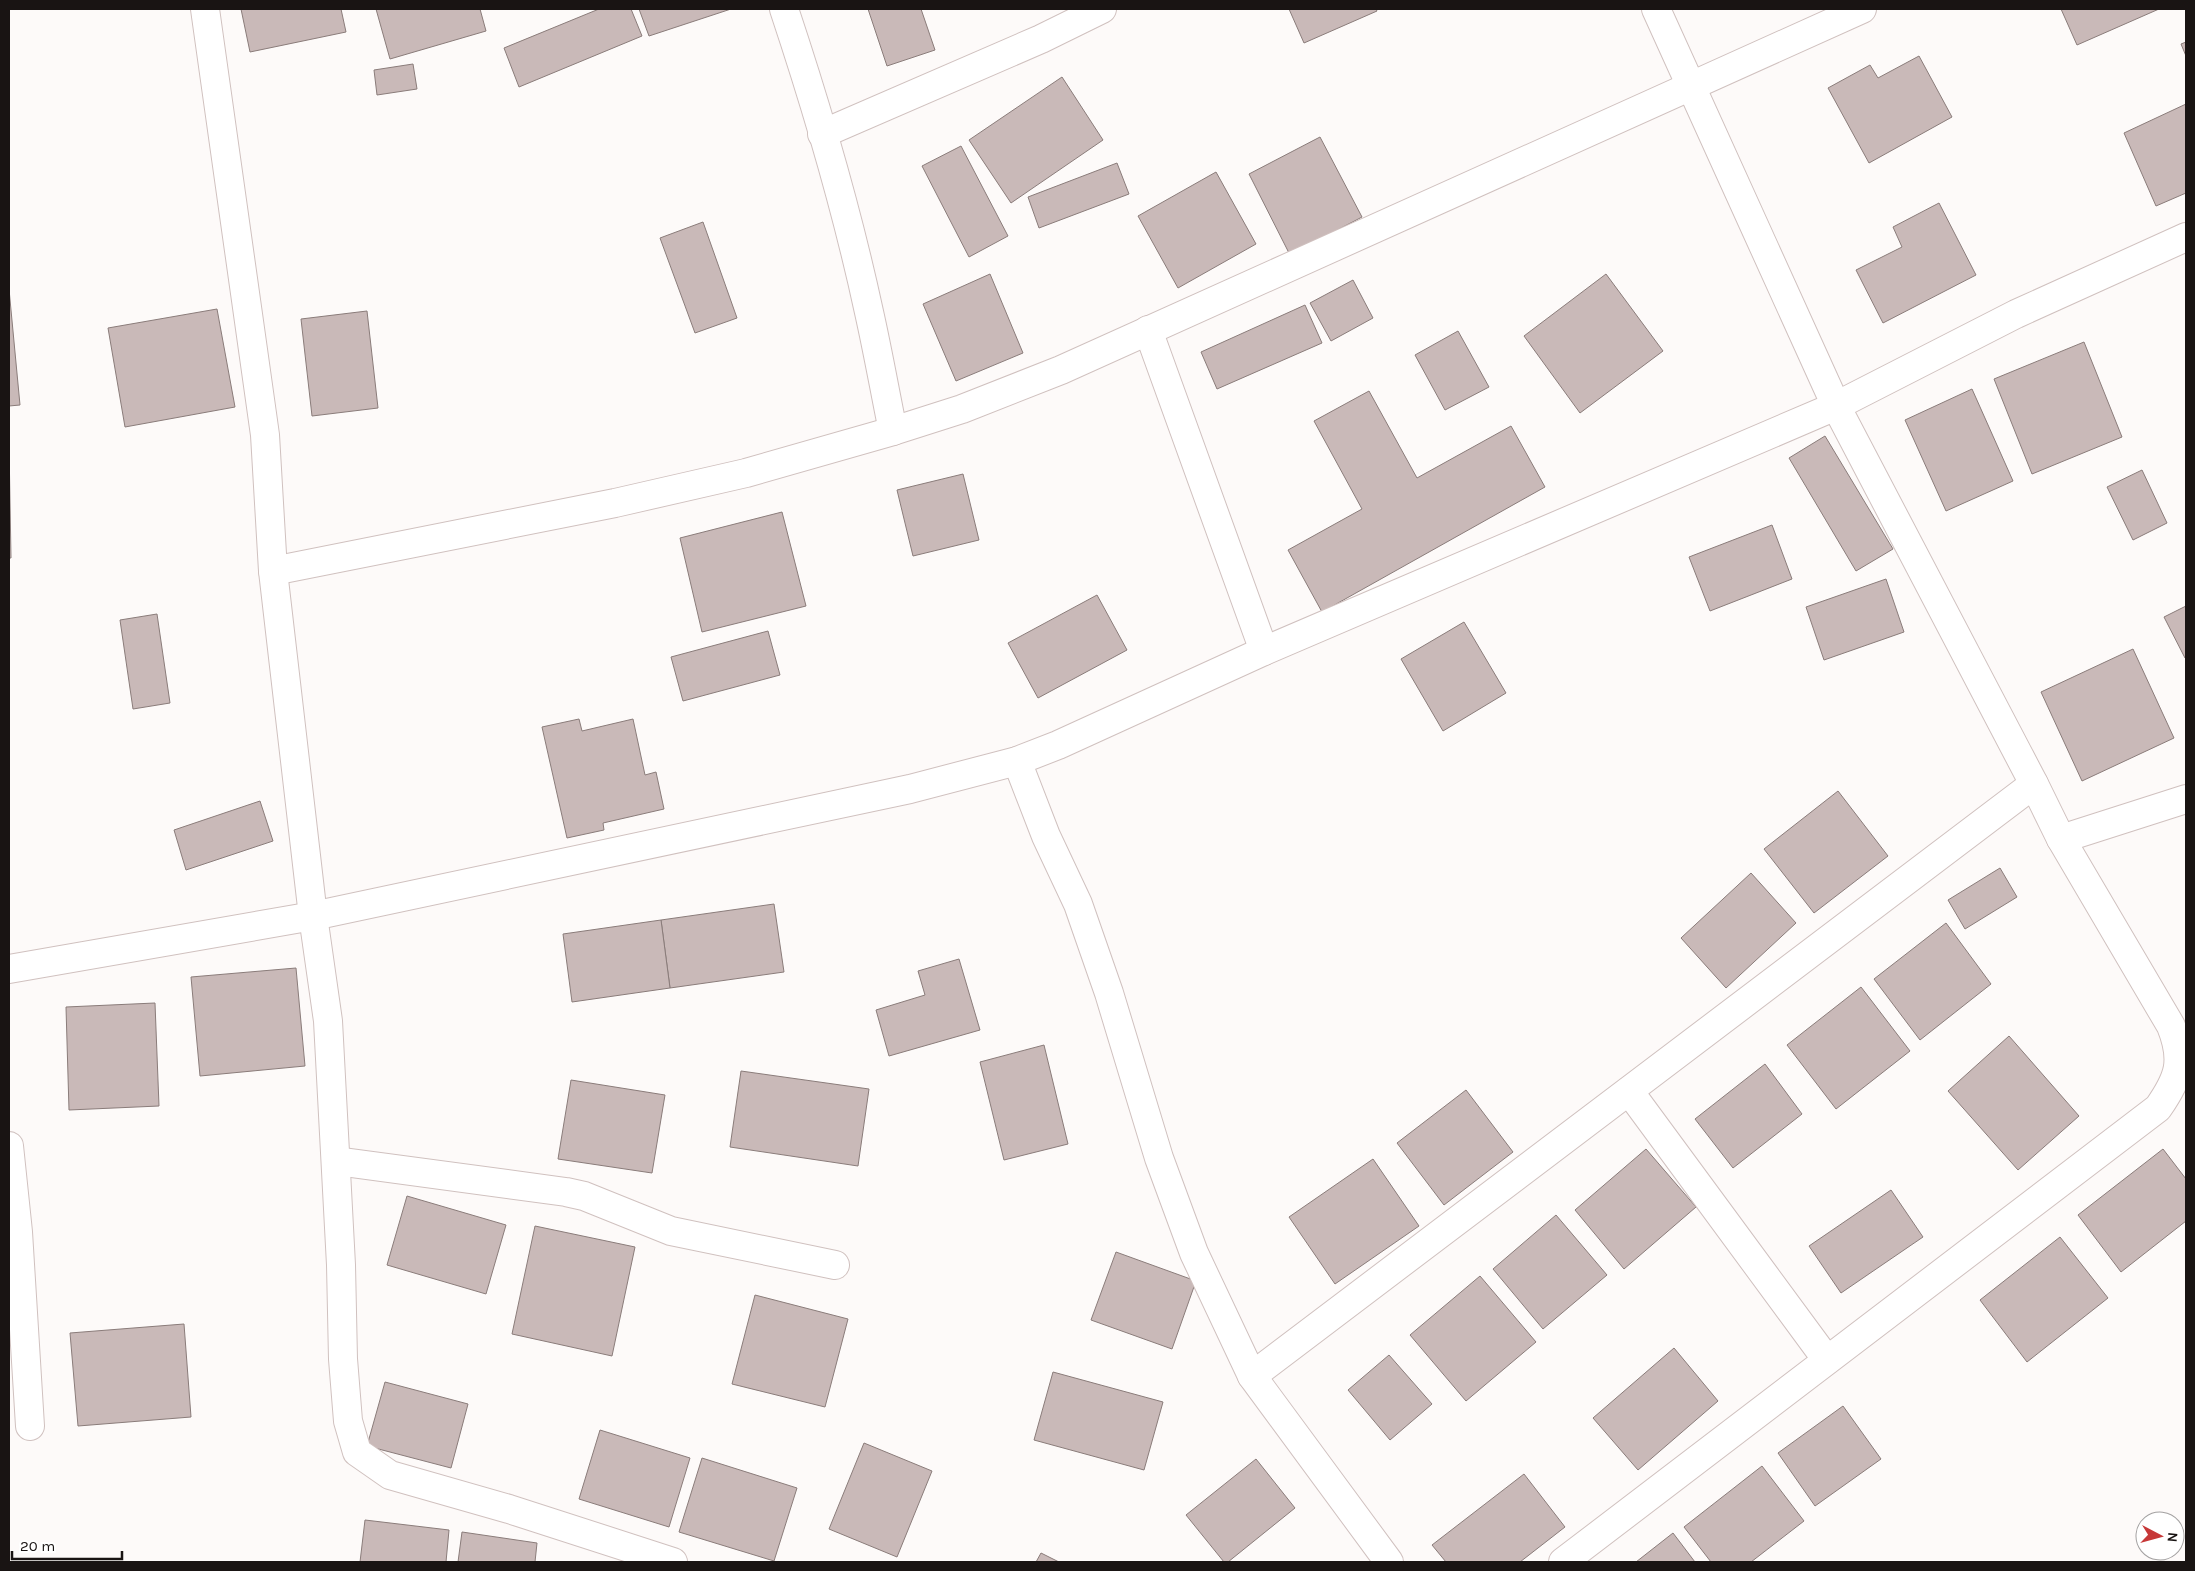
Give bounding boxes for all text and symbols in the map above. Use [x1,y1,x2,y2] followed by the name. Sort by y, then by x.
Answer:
[2135,1511,2185,1561] north arrow
[12,1528,122,1560] scale bar
[2163,1531,2181,1543] text: N
[20,1537,55,1555] text: 20 m

